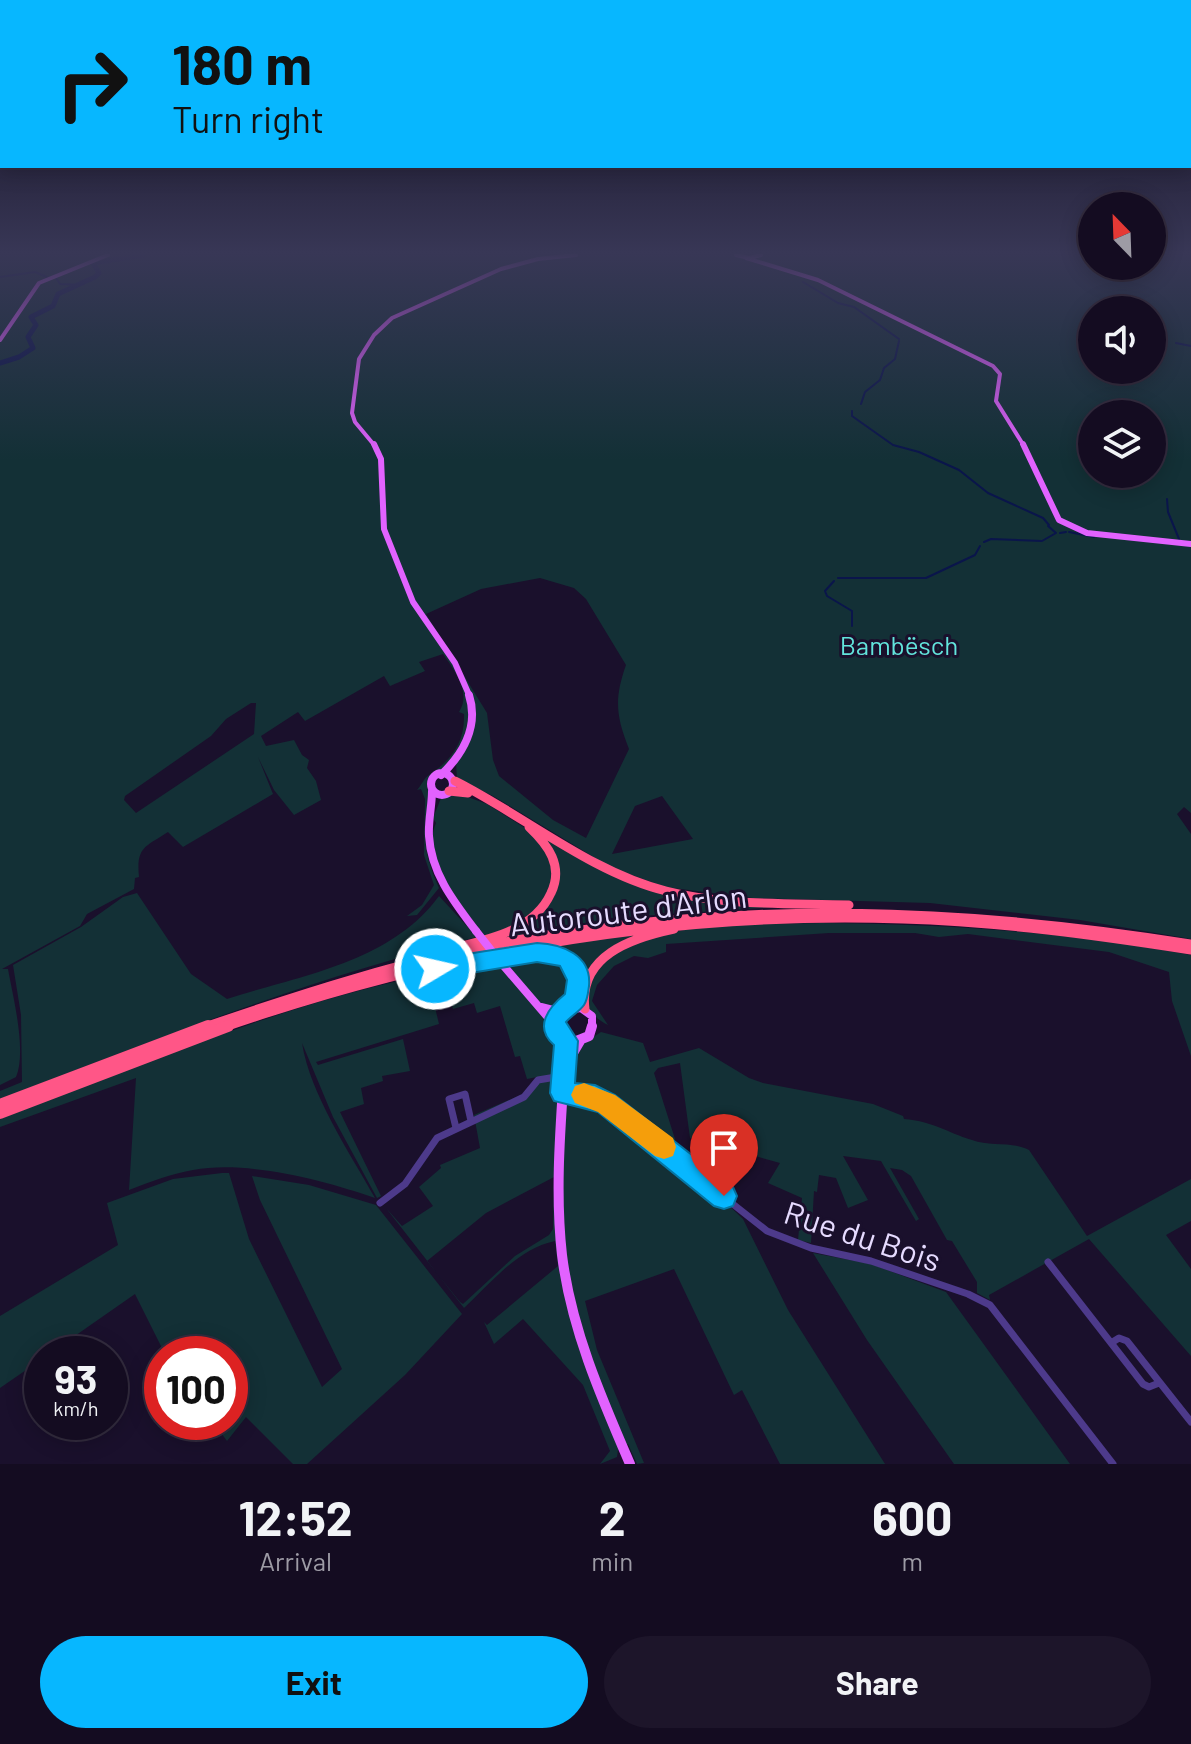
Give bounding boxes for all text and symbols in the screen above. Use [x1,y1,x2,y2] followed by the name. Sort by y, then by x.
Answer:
[172,29,312,96] text: 180 m
[40,32,144,136] icon: right
[172,97,324,140] text: Turn right
[1078,192,1166,280] north arrow
[1078,192,1166,488] map controls
[1078,296,1166,384] button: sound
[1078,400,1166,488] button: layers
[840,629,958,660] park label: Bambësch
[507,876,749,942] street label: Autoroute d'Arlon
[393,927,477,1011] position arrow
[690,1114,758,1196] pin
[702,1126,746,1170] icon: arrive
[780,1192,946,1278] street label: Rue du Bois
[144,1336,248,1440] speed limit sign: 100
[55,1354,97,1402] text: 93
[53,1396,99,1420] text: km/h
[239,1488,353,1546] text: 12:52
[599,1488,626,1546] text: 2
[872,1488,952,1546] text: 600
[259,1545,332,1576] text: Arrival
[591,1545,633,1576] text: min
[901,1545,923,1576] text: m
[40,1636,588,1728] button: Exit
[604,1636,1151,1728] button: Share

